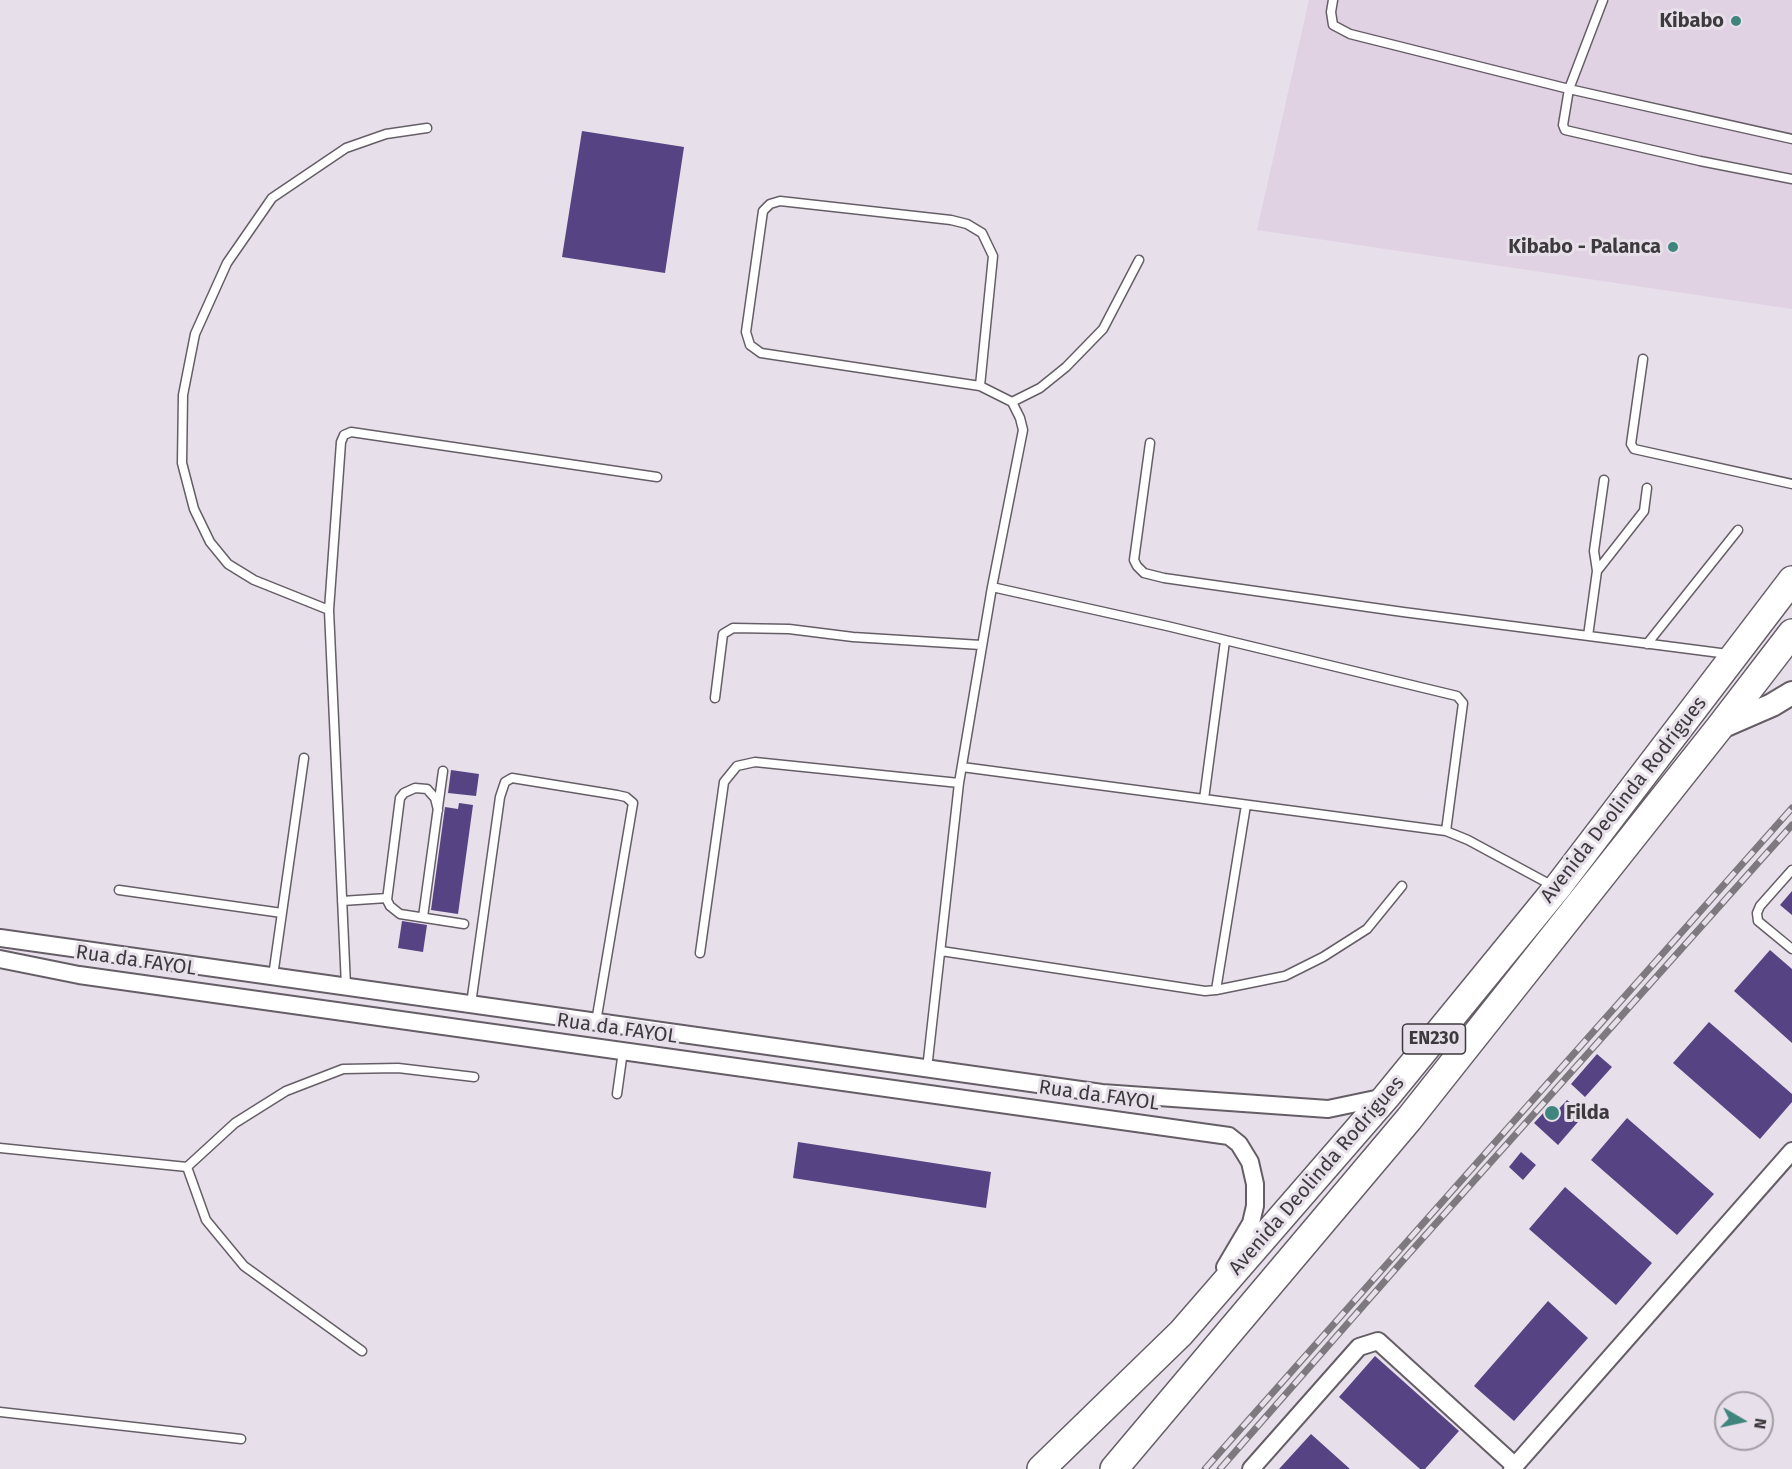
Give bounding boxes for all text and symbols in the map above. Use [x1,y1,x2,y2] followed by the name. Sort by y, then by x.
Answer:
[1659,9,1724,33] place label: Kibabo
[1729,14,1743,28] marker: Kibabo
[1508,235,1661,259] place label: Kibabo - Palanca
[1666,240,1680,254] marker: Kibabo - Palanca
[1536,692,1712,908] street label: Avenida Deolinda Rodrigues
[74,941,198,981] street label: Rua da FAYOL
[555,1009,679,1049] street label: Rua da FAYOL
[1402,1024,1466,1054] road number: EN230
[1224,1072,1410,1280] street label: Avenida Deolinda Rodrigues
[1037,1076,1161,1116] street label: Rua da FAYOL
[1566,1101,1610,1125] place label: Filda
[1543,1104,1561,1122] marker: Filda
[1714,1391,1774,1451] north arrow
[1750,1417,1771,1430] text: N

